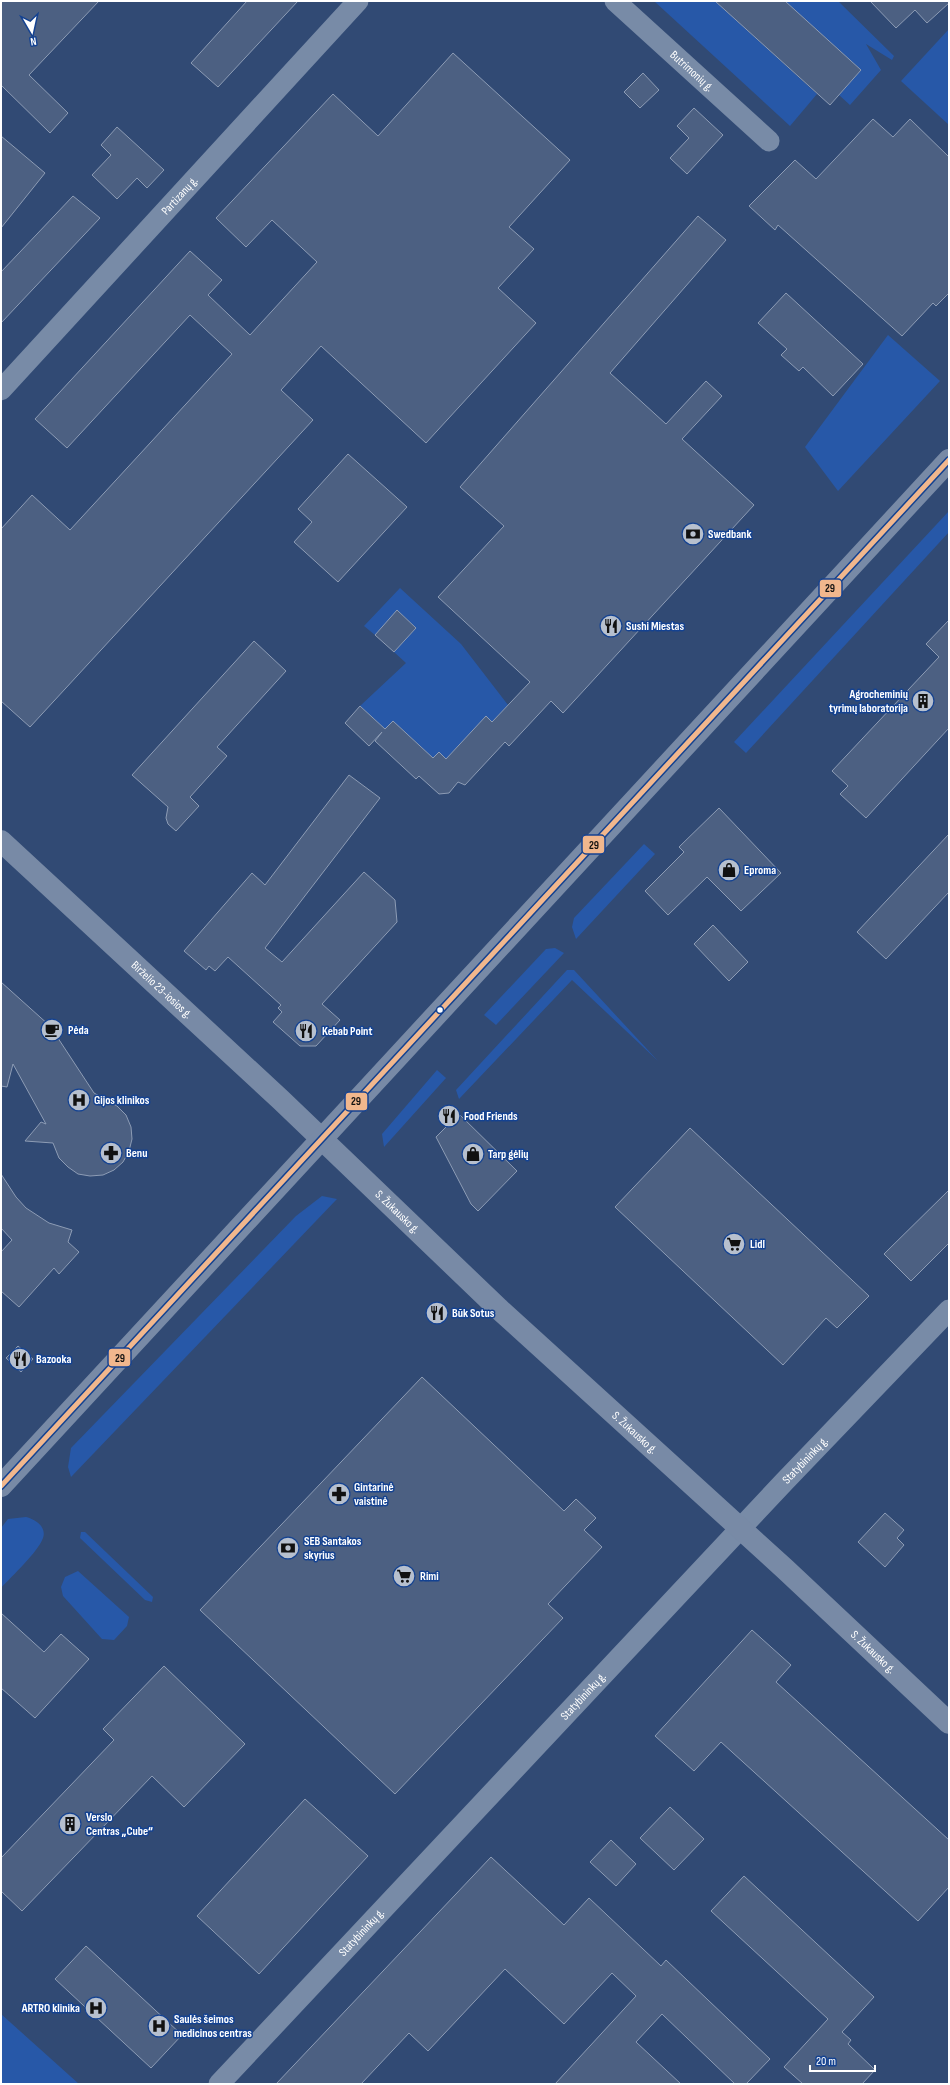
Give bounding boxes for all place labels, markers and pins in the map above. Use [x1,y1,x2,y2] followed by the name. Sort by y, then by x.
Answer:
[680,521,706,547] bank icon: Swedbank
[708,527,751,542] place label: Swedbank
[598,613,624,639] restaurant icon: Sushi Miestas
[626,619,685,634] place label: Sushi Miestas
[829,687,908,716] place label: Agrocheminių tyrimų laboratorija
[910,688,936,714] building icon: Agrocheminių tyrimų laboratorija
[716,857,742,883] shop icon: Eproma
[744,863,776,878] place label: Eproma
[435,1005,445,1015] unlabelled marker
[39,1017,65,1043] cafe icon: Pėda
[293,1018,319,1044] restaurant icon: Kebab Point
[68,1023,89,1038] place label: Pėda
[322,1024,372,1039] place label: Kebab Point
[66,1087,92,1113] hospital icon: Gijos klinikos
[94,1093,150,1108] place label: Gijos klinikos
[436,1103,462,1129] restaurant icon: Food Friends
[464,1109,518,1124] place label: Food Friends
[98,1140,124,1166] pharmacy icon: Benu
[460,1141,486,1167] shop icon: Tarp gėlių
[126,1146,147,1161] place label: Benu
[488,1147,529,1162] place label: Tarp gėlių
[721,1231,747,1257] supermarket icon: Lidl
[750,1237,765,1252] place label: Lidl
[424,1300,450,1326] restaurant icon: Būk Sotus
[452,1306,495,1321] place label: Būk Sotus
[7,1346,33,1372] restaurant icon: Bazooka
[36,1352,72,1367] place label: Bazooka
[354,1480,394,1509] place label: Gintarinė vaistinė
[326,1481,352,1507] pharmacy icon: Gintarinė vaistinė
[304,1534,362,1563] place label: SEB Santakos skyrius
[275,1535,301,1561] bank icon: SEB Santakos skyrius
[391,1563,417,1589] supermarket icon: Rimi
[420,1569,439,1584] place label: Rimi
[86,1810,153,1839] place label: Verslo Centras „Cube“
[57,1811,83,1837] building icon: Verslo Centras „Cube“
[83,1995,109,2021] hospital icon: ARTRO klinika
[21,2001,80,2016] place label: ARTRO klinika
[174,2012,252,2041] place label: Saulės šeimos medicinos centras
[146,2013,172,2039] hospital icon: Saulės šeimos medicinos centras

